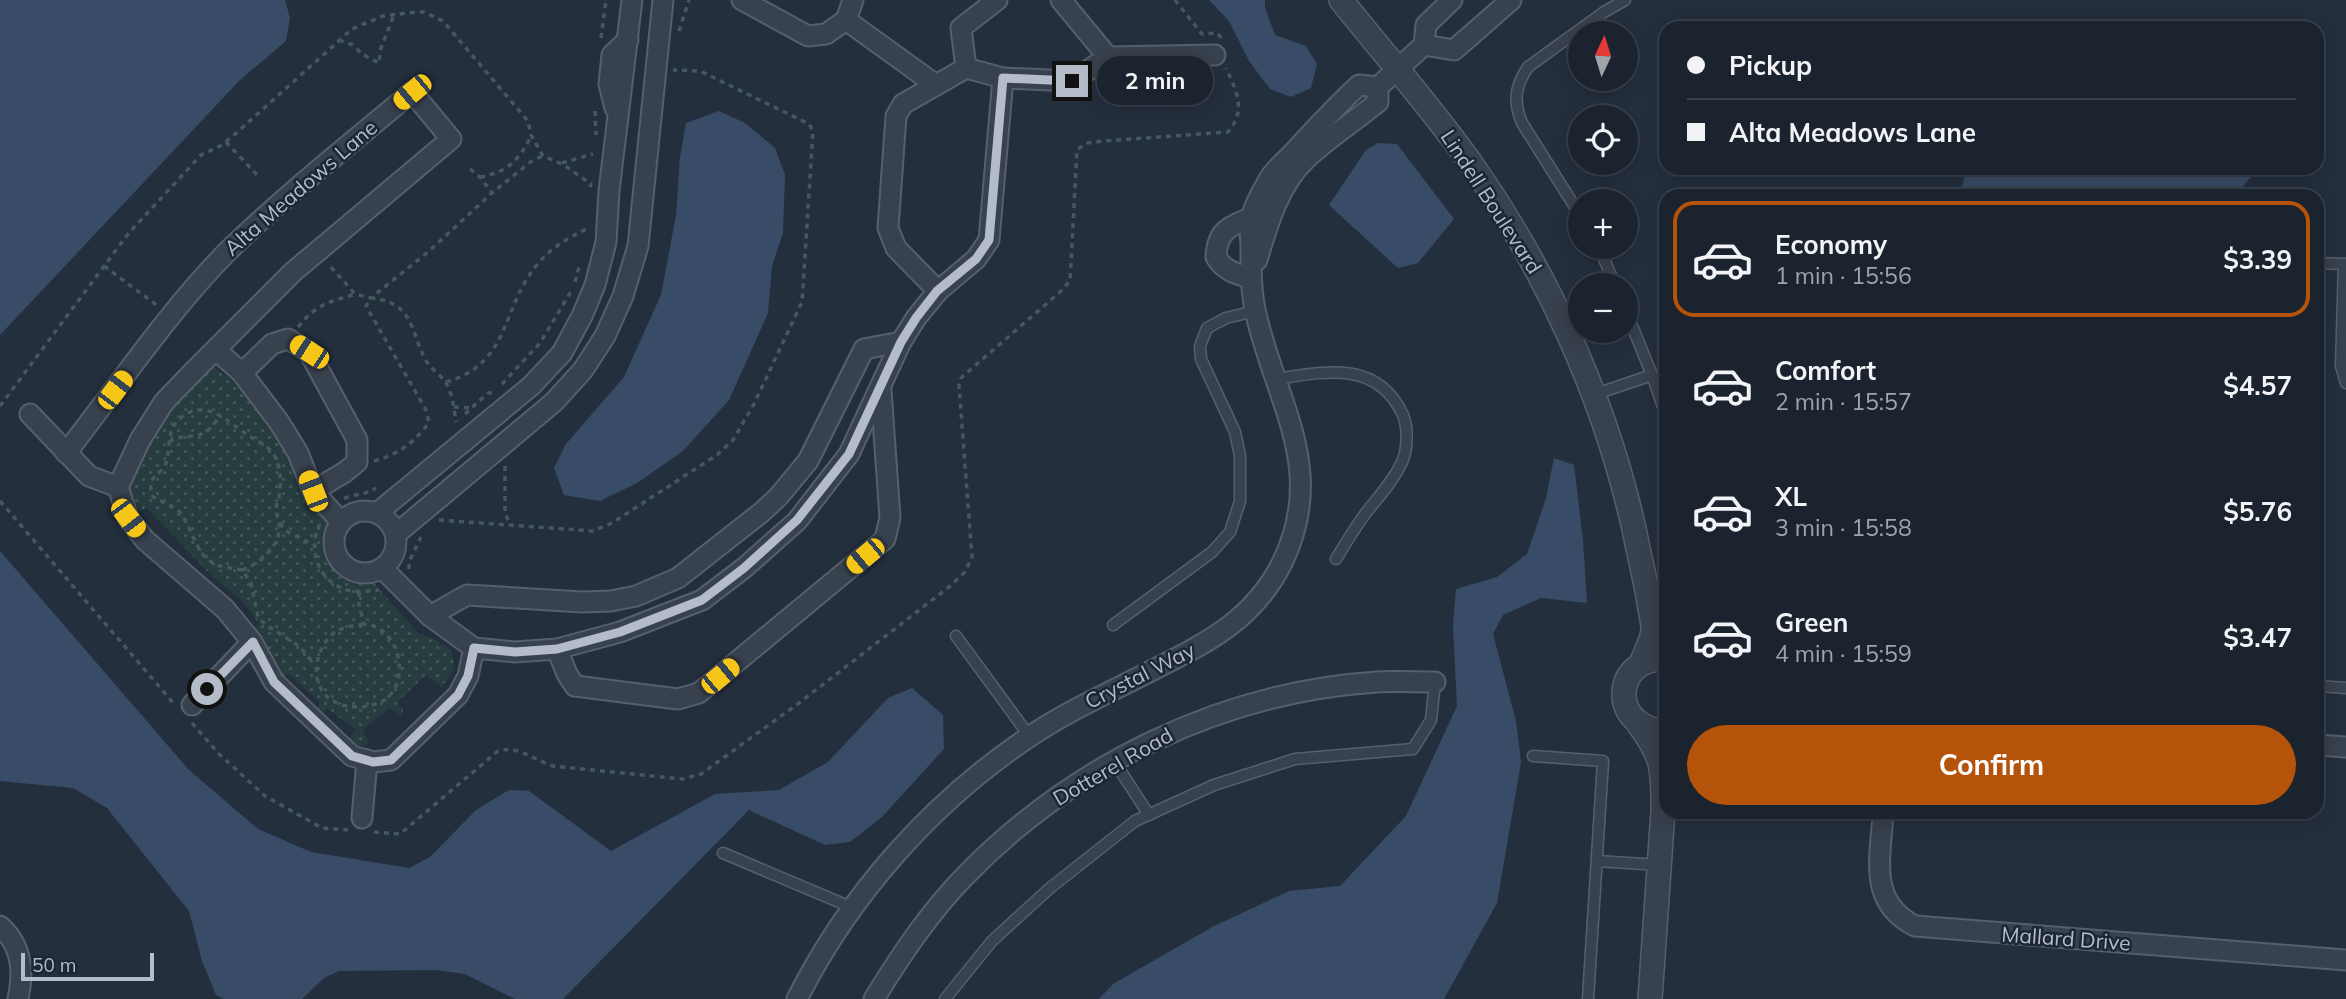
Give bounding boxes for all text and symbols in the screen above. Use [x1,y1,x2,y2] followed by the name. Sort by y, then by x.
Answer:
[1568,21,1638,91] north arrow
[1568,21,1638,343] map controls
[1729,49,1812,82] text: Pickup
[1096,56,1212,106] callout: 2 min
[1056,65,1088,97] route end
[1125,66,1185,95] text: 2 min
[390,70,435,114] car
[1568,105,1638,175] button: locate
[219,114,382,261] street label: Alta Meadows Lane
[1729,116,1976,149] text: Alta Meadows Lane
[1436,125,1548,278] street label: Lindell Boulevard
[1568,189,1638,259] button: +
[1691,228,1754,291] icon: car
[1775,228,1887,261] text: Economy
[2223,243,2292,276] text: $3.39
[1775,261,1912,290] text: 1 min · 15:56
[1568,273,1638,343] button: −
[286,332,333,372] car
[1691,354,1754,417] icon: car
[1775,354,1876,387] text: Comfort
[94,367,137,413] car
[2223,369,2292,402] text: $4.57
[1775,387,1912,416] text: 2 min · 15:57
[296,468,331,514] car
[1691,480,1754,543] icon: car
[1775,480,1807,513] text: XL
[107,495,150,541] car
[2223,495,2292,528] text: $5.76
[1775,513,1912,542] text: 3 min · 15:58
[843,534,888,578] car
[1691,606,1754,669] icon: car
[1775,606,1848,639] text: Green
[2223,621,2292,654] text: $3.47
[1080,636,1199,714] street label: Crystal Way
[1775,639,1912,668] text: 4 min · 15:59
[698,654,743,698] car
[191,673,223,705] route start
[1048,721,1177,811] street label: Dotterel Road
[1687,725,2296,805] button: Confirm
[2001,921,2132,955] street label: Mallard Drive
[21,950,154,982] scale bar
[32,953,76,977] text: 50 m

